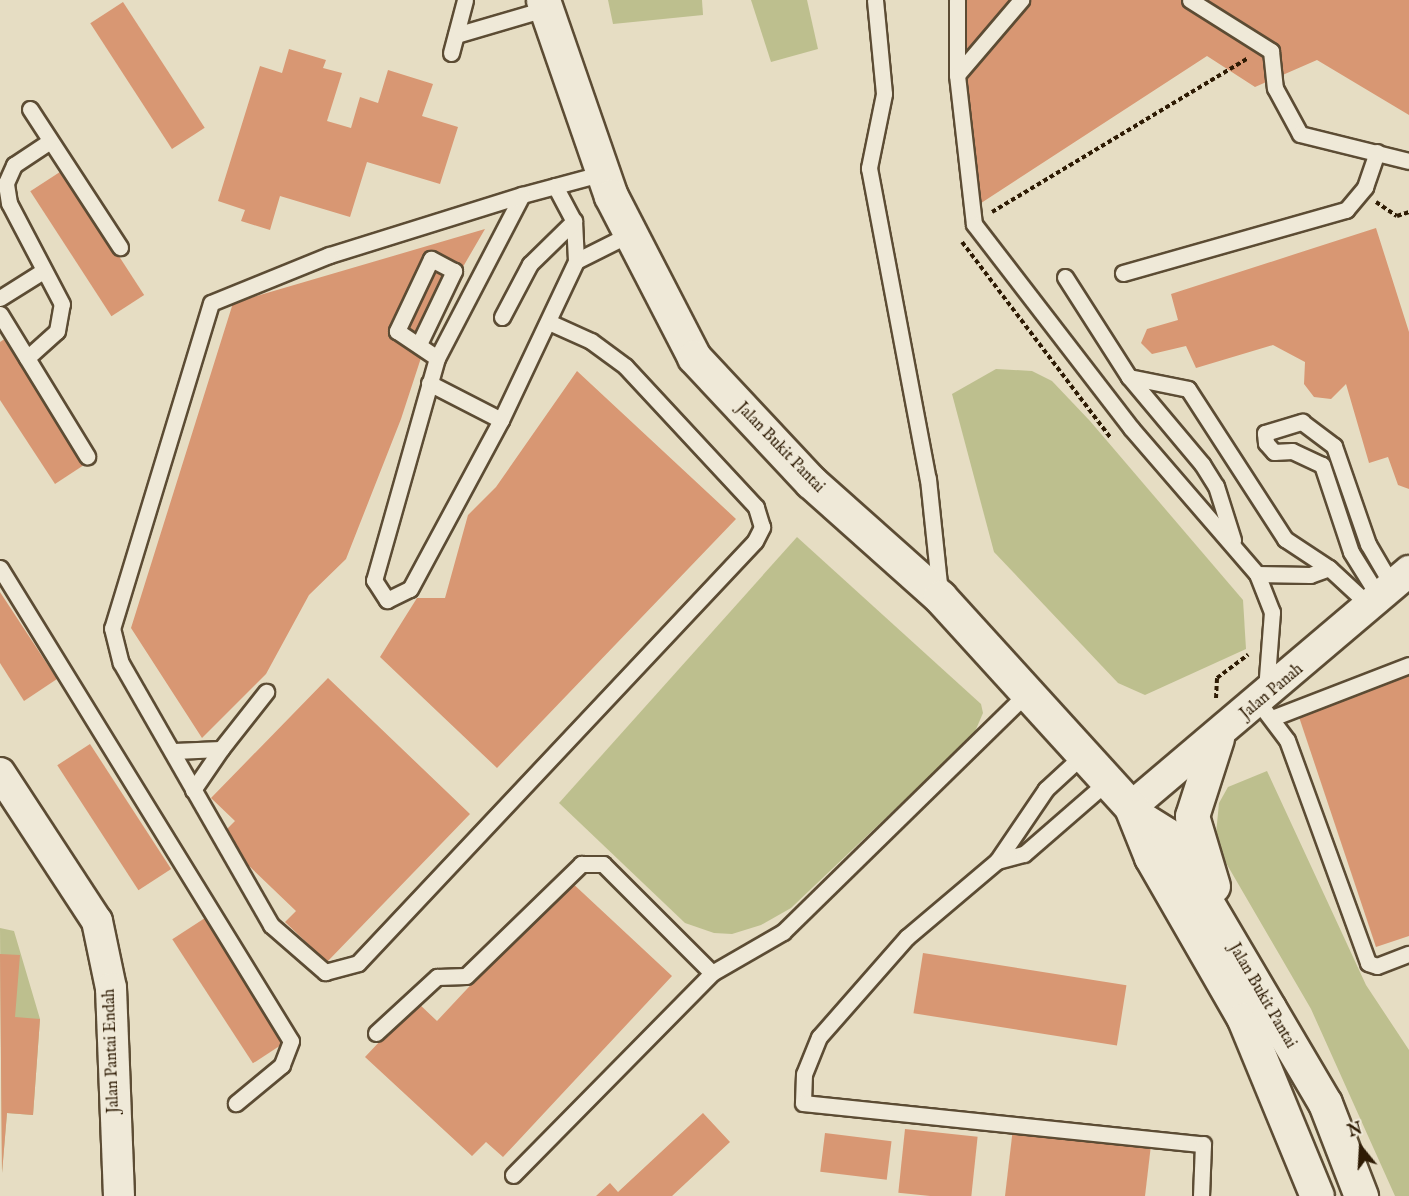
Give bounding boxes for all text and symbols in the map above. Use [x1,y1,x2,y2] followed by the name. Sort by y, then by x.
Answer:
[732,399,828,497] street label: Jalan Bukit Pantai
[1237,660,1307,724] street label: Jalan Panah
[1224,940,1300,1052] street label: Jalan Bukit Pantai
[100,988,124,1114] street label: Jalan Pantai Endah
[1331,1118,1391,1178] north arrow
[1346,1119,1365,1143] text: N

